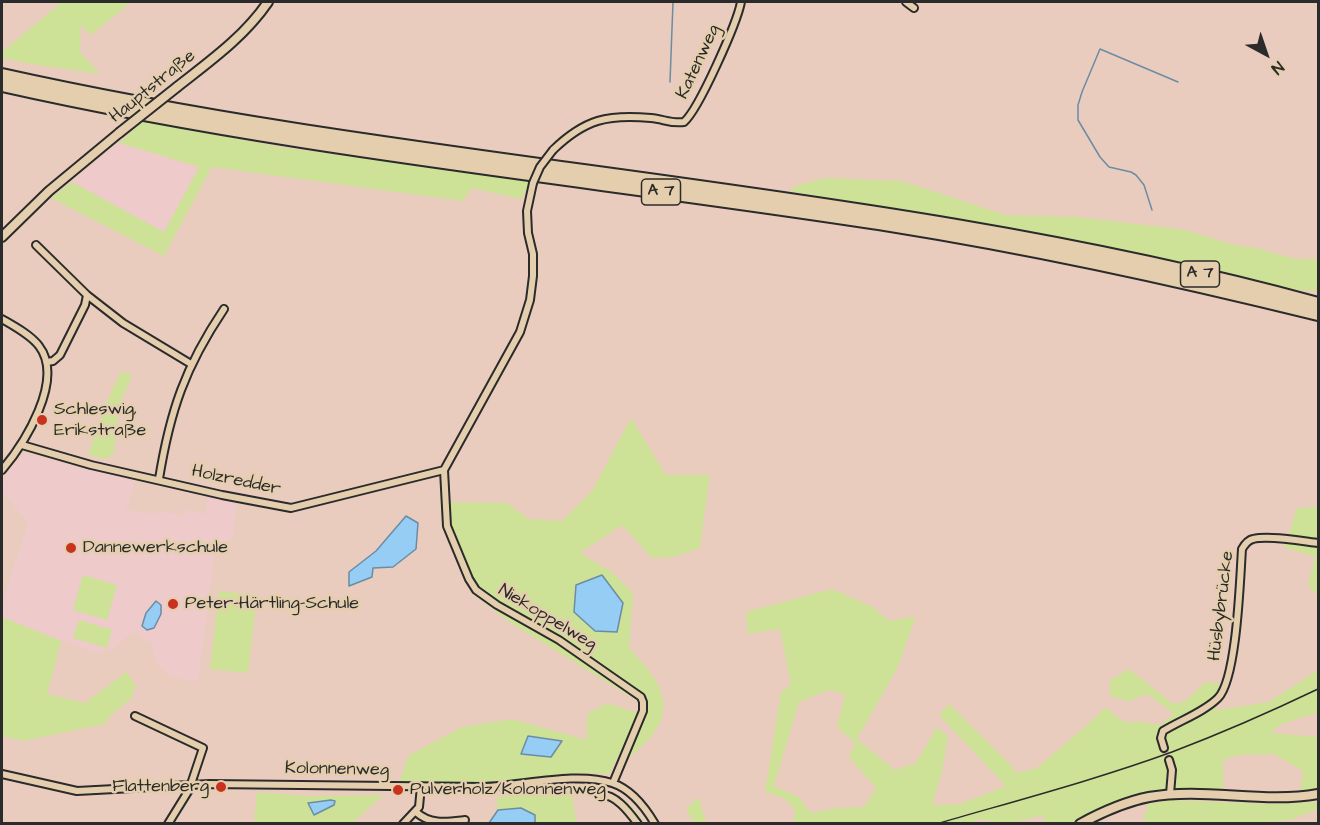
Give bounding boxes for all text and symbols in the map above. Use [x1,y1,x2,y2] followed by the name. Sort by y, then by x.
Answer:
[672,21,726,103] street label: Katenweg
[1236,24,1296,84] north arrow
[106,46,200,128] street label: Hauptstraße
[1267,56,1288,79] text: N
[642,179,680,205] road number: A 7
[1180,261,1220,287] road number: A 7
[54,399,146,442] place label: Schleswig, Erikstraße
[35,413,49,427] marker: Schleswig, Erikstraße
[189,461,283,501] street label: Holzredder
[83,537,228,559] place label: Dannewerkschule
[64,541,78,555] marker: Dannewerkschule
[1205,550,1239,662] street label: Hüsbybrücke
[494,580,600,656] street label: Niekoppelweg
[185,593,359,615] place label: Peter-Härtling-Schule
[166,597,180,611] marker: Peter-Härtling-Schule
[285,758,389,782] street label: Kolonnenweg
[112,776,209,798] place label: Flattenberg
[410,779,606,801] place label: Pulverholz/Kolonnenweg
[214,780,228,794] marker: Flattenberg
[391,783,405,797] marker: Pulverholz/Kolonnenweg

